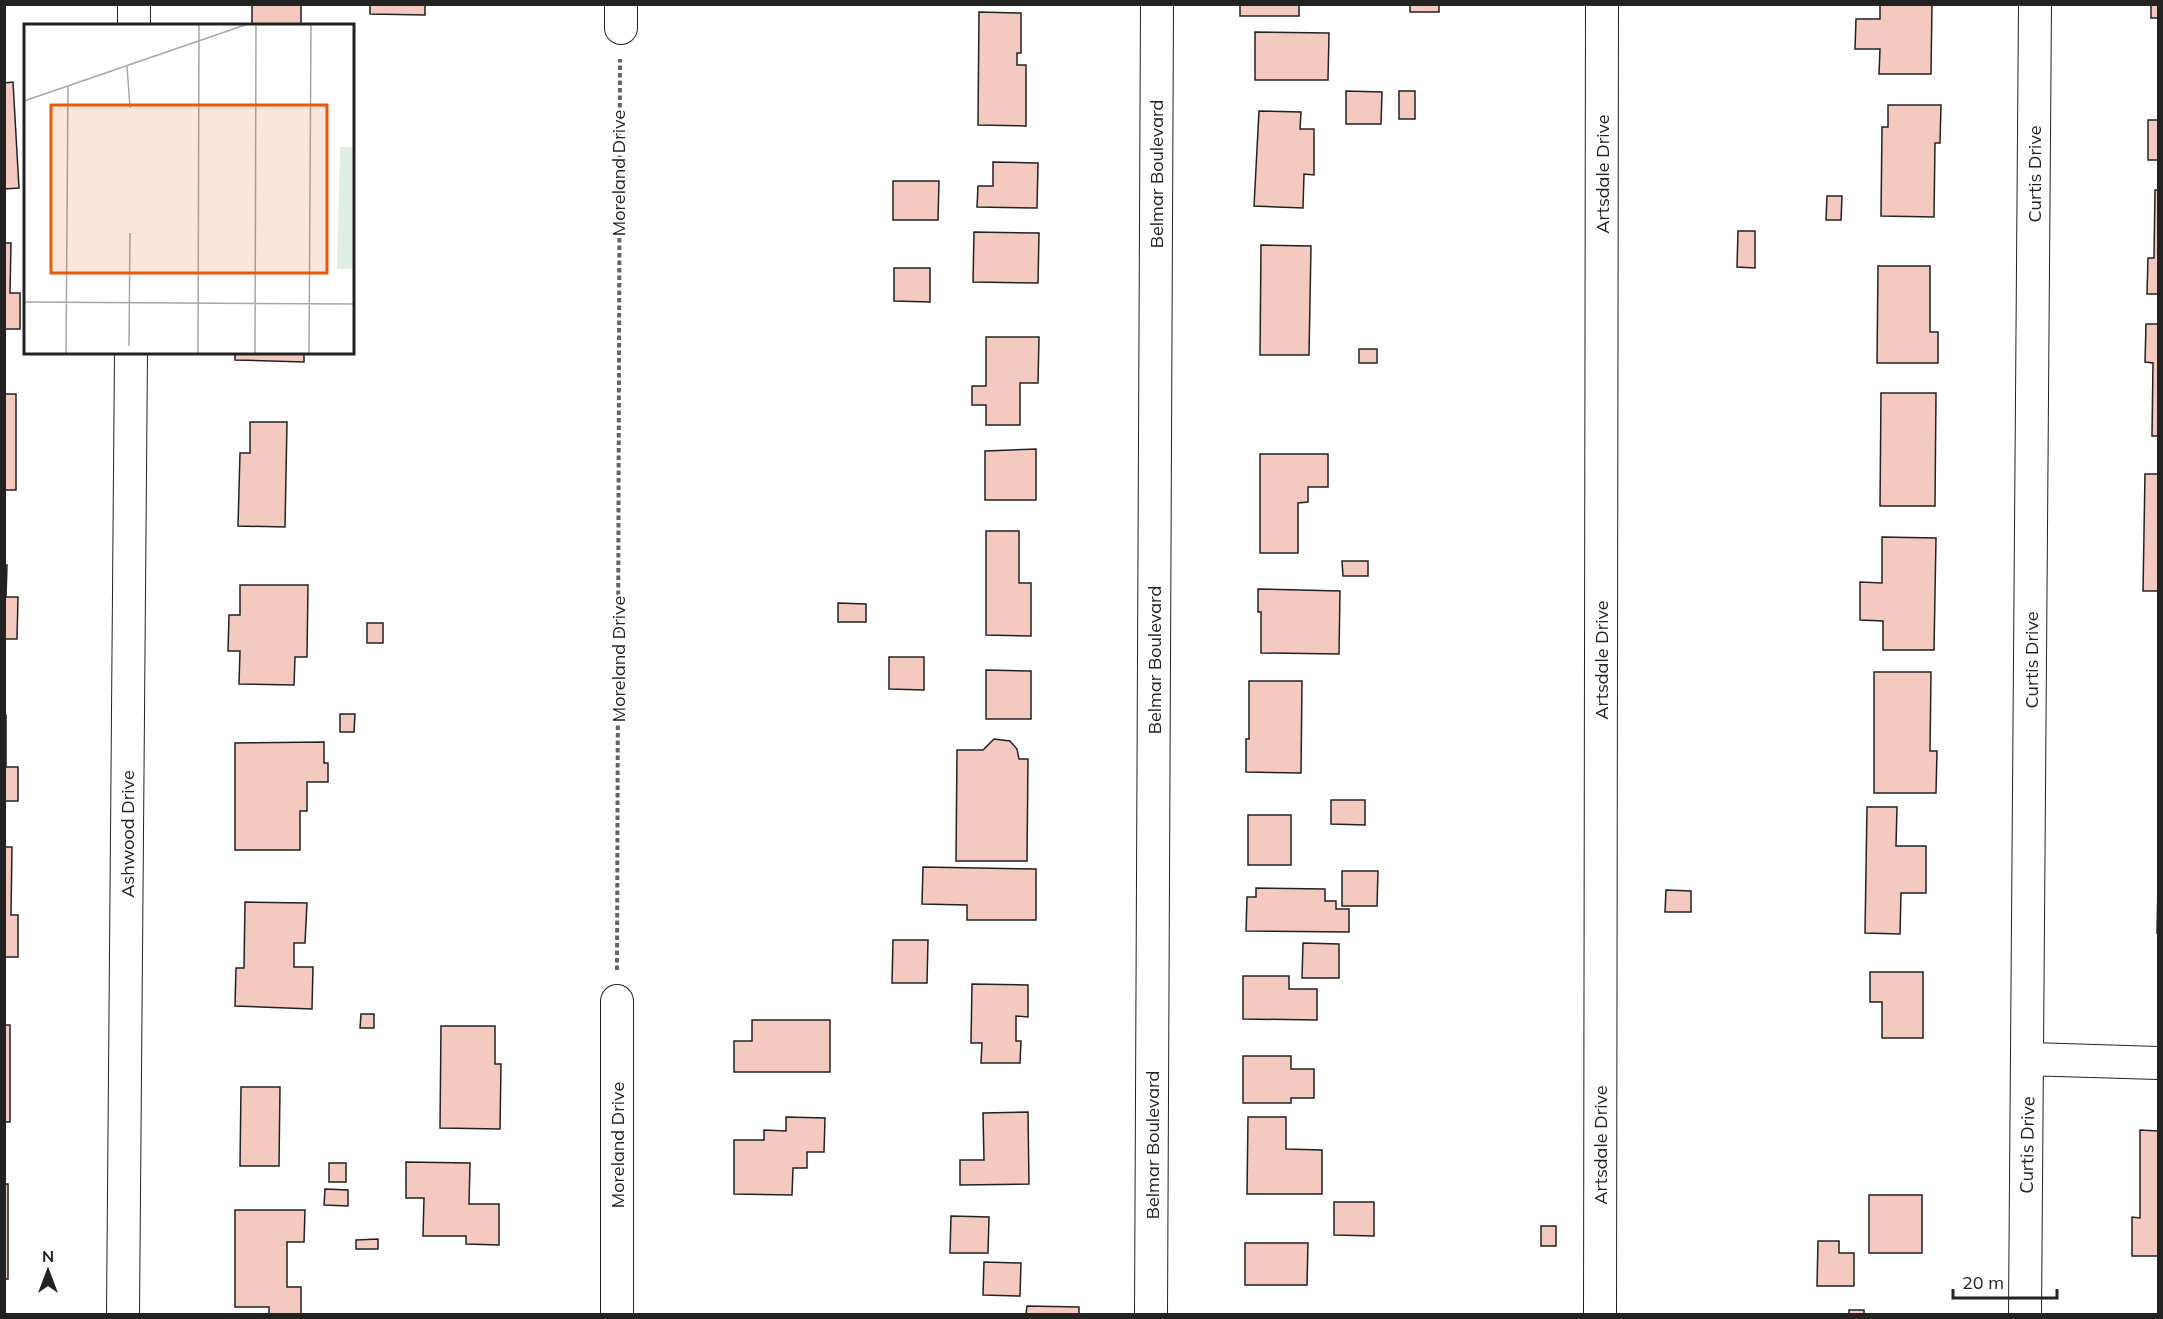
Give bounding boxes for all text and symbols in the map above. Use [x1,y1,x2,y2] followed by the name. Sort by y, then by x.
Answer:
[24,24,354,354] inset map
[1145,100,1168,248] street label: Belmar Boulevard
[607,110,630,236] street label: Moreland Drive
[1591,114,1614,234] street label: Artsdale Drive
[2023,125,2046,223] street label: Curtis Drive
[1143,586,1166,734] street label: Belmar Boulevard
[607,596,630,722] street label: Moreland Drive
[1590,600,1613,720] street label: Artsdale Drive
[2020,611,2043,709] street label: Curtis Drive
[116,770,139,898] street label: Ashwood Drive
[1141,1071,1164,1219] street label: Belmar Boulevard
[606,1082,629,1208] street label: Moreland Drive
[1589,1085,1612,1205] street label: Artsdale Drive
[2015,1096,2039,1194] street label: Curtis Drive
[18,1241,78,1301] north arrow
[42,1246,54,1266] text: N
[1953,1262,2056,1300] scale bar
[1962,1271,2004,1294] text: 20 m

